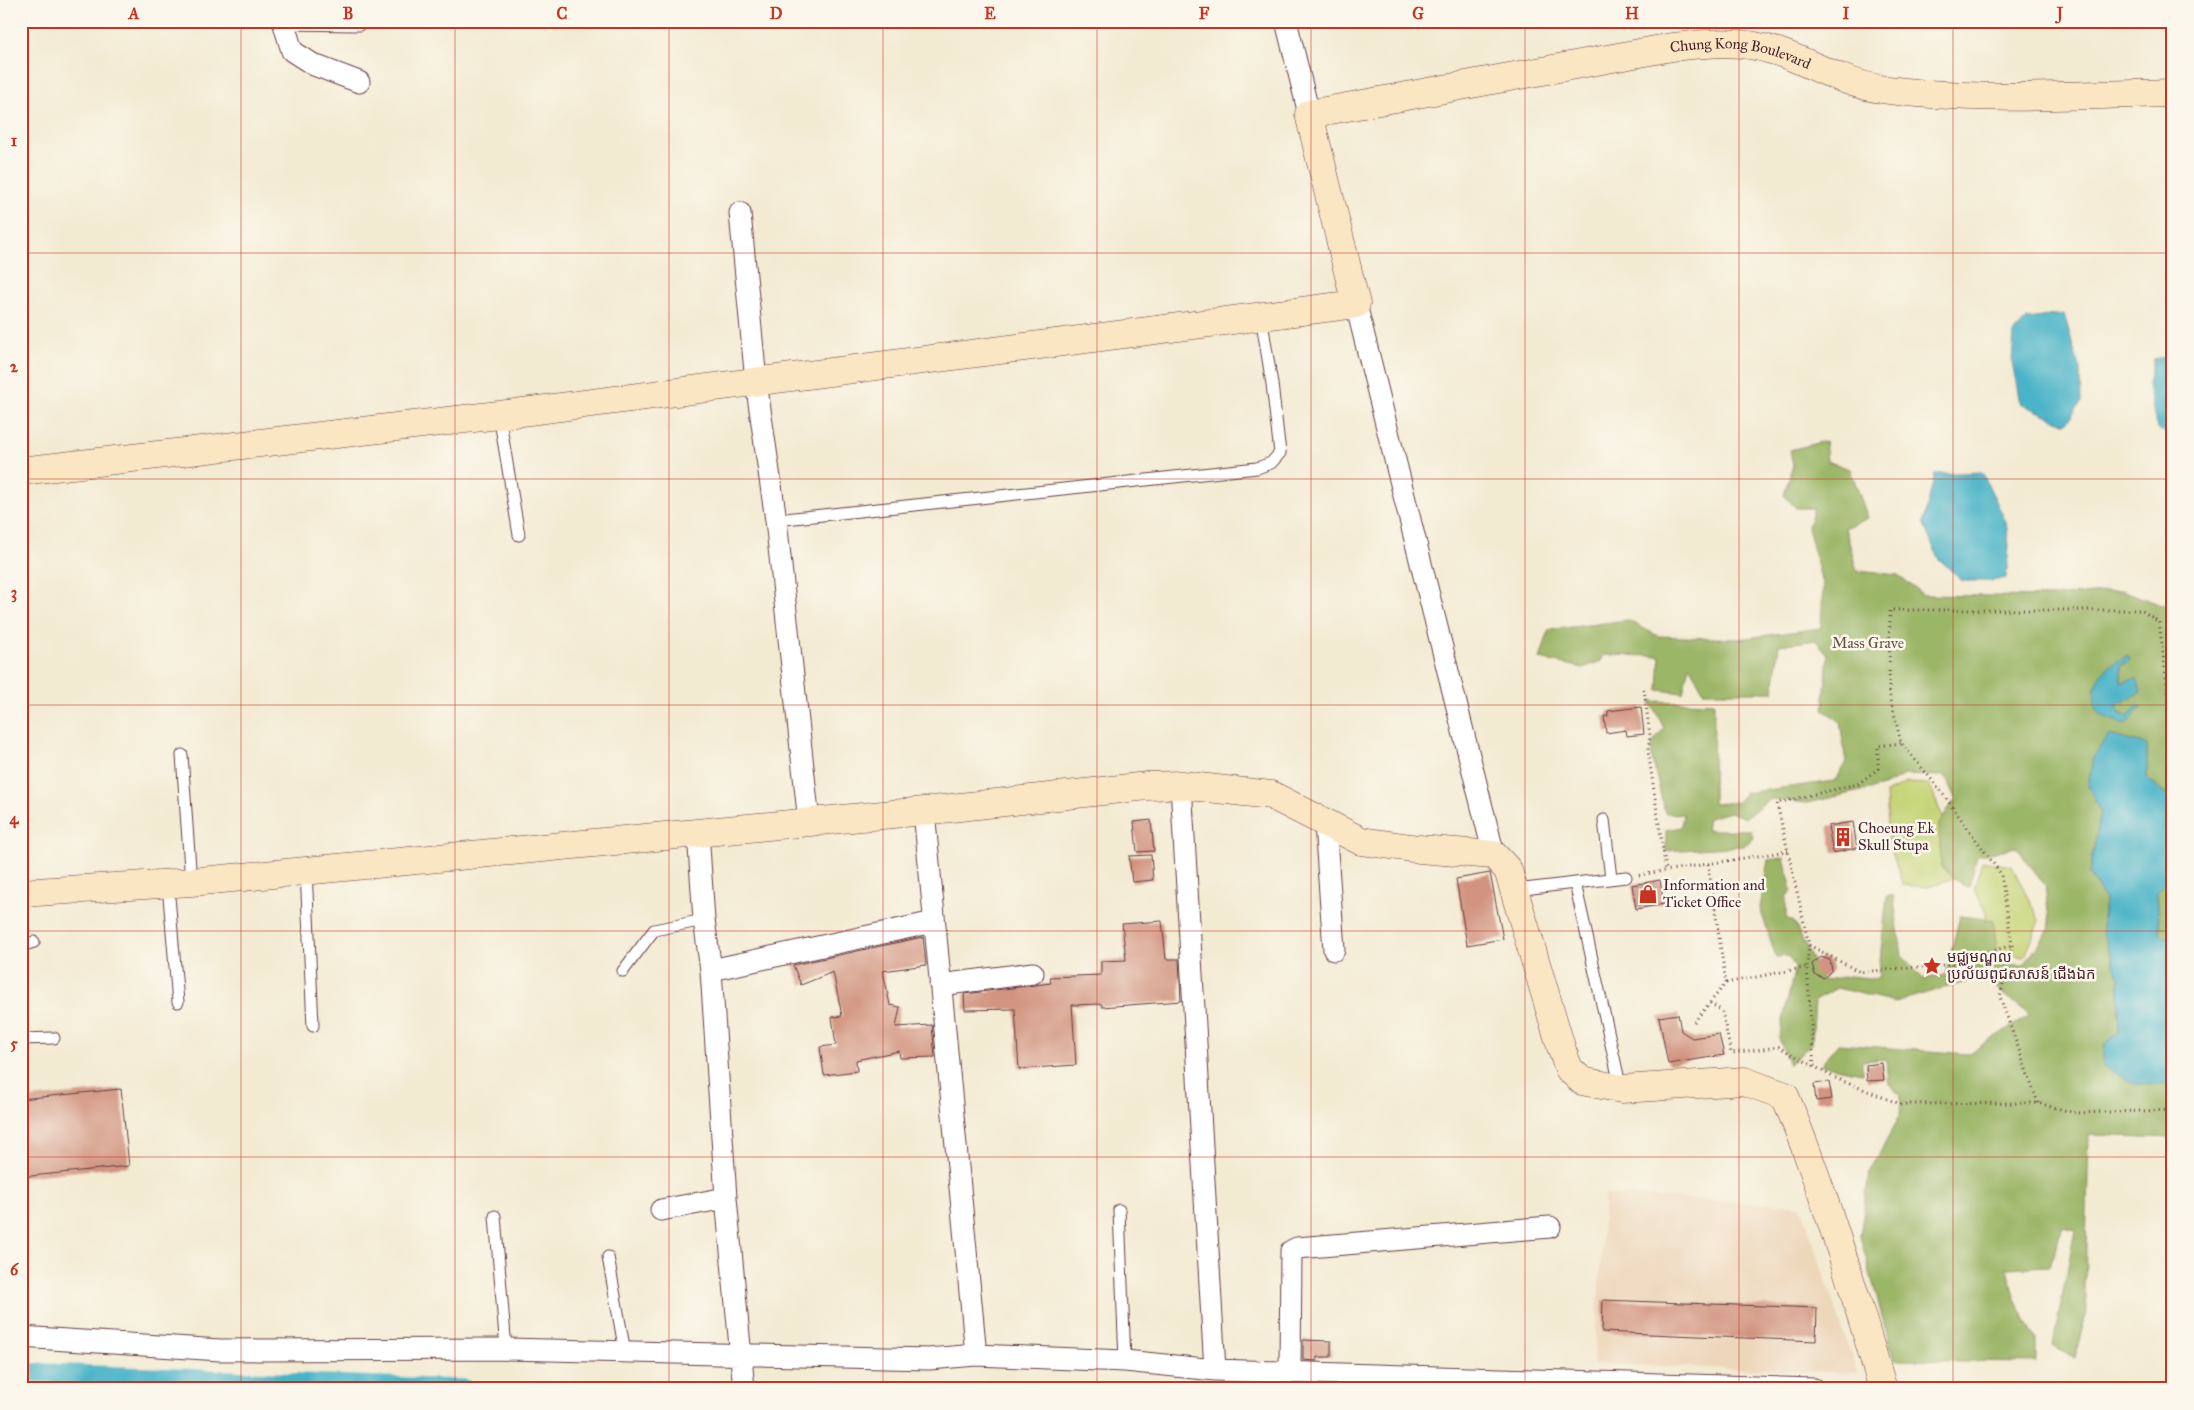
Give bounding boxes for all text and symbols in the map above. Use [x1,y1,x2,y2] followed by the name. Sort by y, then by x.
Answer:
[128,4,140,23] text: A
[343,4,353,23] text: B
[557,4,568,23] text: C
[770,4,783,23] text: D
[984,4,996,23] text: E
[1199,4,1210,23] text: F
[1412,4,1424,23] text: G
[1625,4,1639,23] text: H
[1843,4,1850,23] text: I
[2055,4,2064,24] text: J
[1669,34,1814,73] street label: Chung Kong Boulevard
[11,131,18,150] text: 1
[10,357,19,376] text: 2
[11,583,17,603] text: 3
[1832,634,1904,652] park label: Mass Grave
[10,809,20,829] text: 4
[1858,819,1934,854] place label: Choeung Ek Skull Stupa
[1832,826,1854,848] building icon: Choeung Ek Skull Stupa
[1663,876,1765,911] place label: Information and Ticket Office
[1637,883,1659,905] shop icon: Information and Ticket Office
[1947,948,2095,983] place label: មជ្ឈមណ្ឌល ប្រល័យពូជសាសន៍ ជើងឯក
[1921,955,1943,977] place icon: មជ្ឈមណ្ឌល ប្រល័យពូជសាសន៍ ជើងឯក
[10,1034,18,1053] text: 5
[10,1260,19,1279] text: 6

